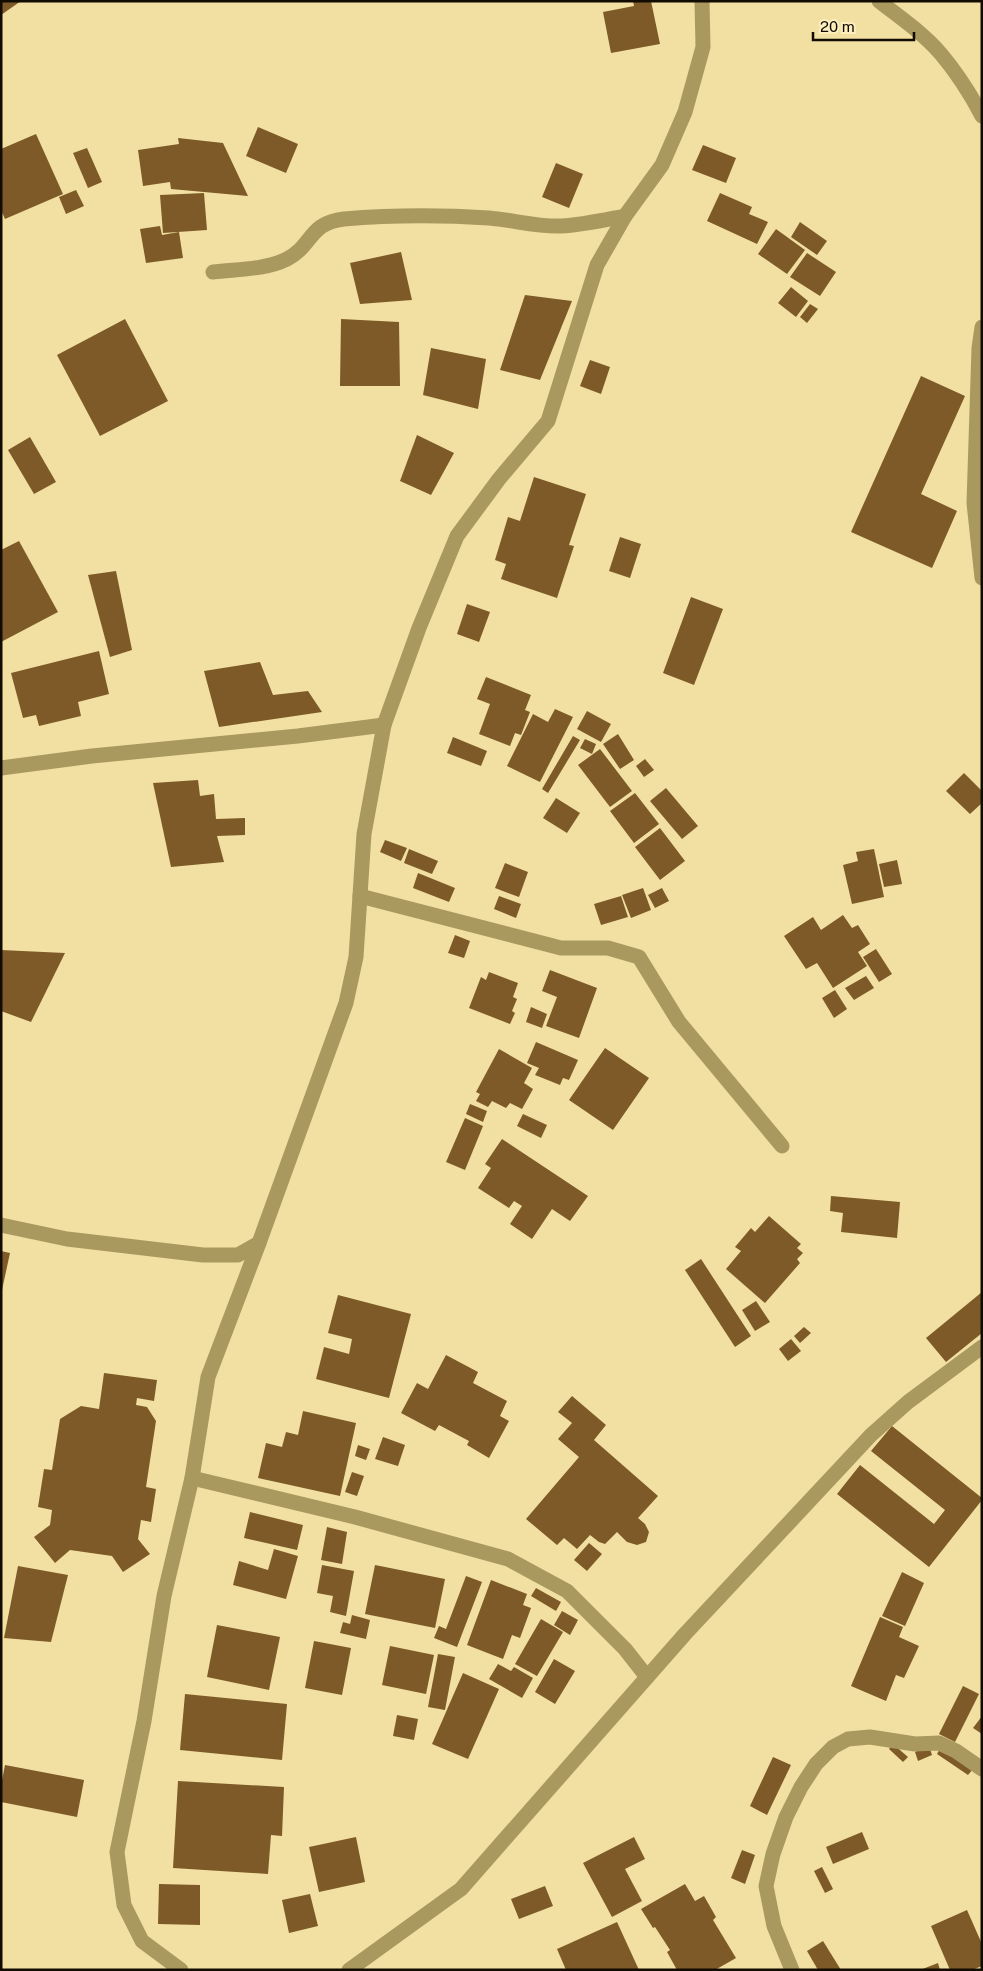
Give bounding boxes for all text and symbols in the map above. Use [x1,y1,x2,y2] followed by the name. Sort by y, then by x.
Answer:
[813,10,914,42] scale bar
[820,18,855,35] text: 20 m

